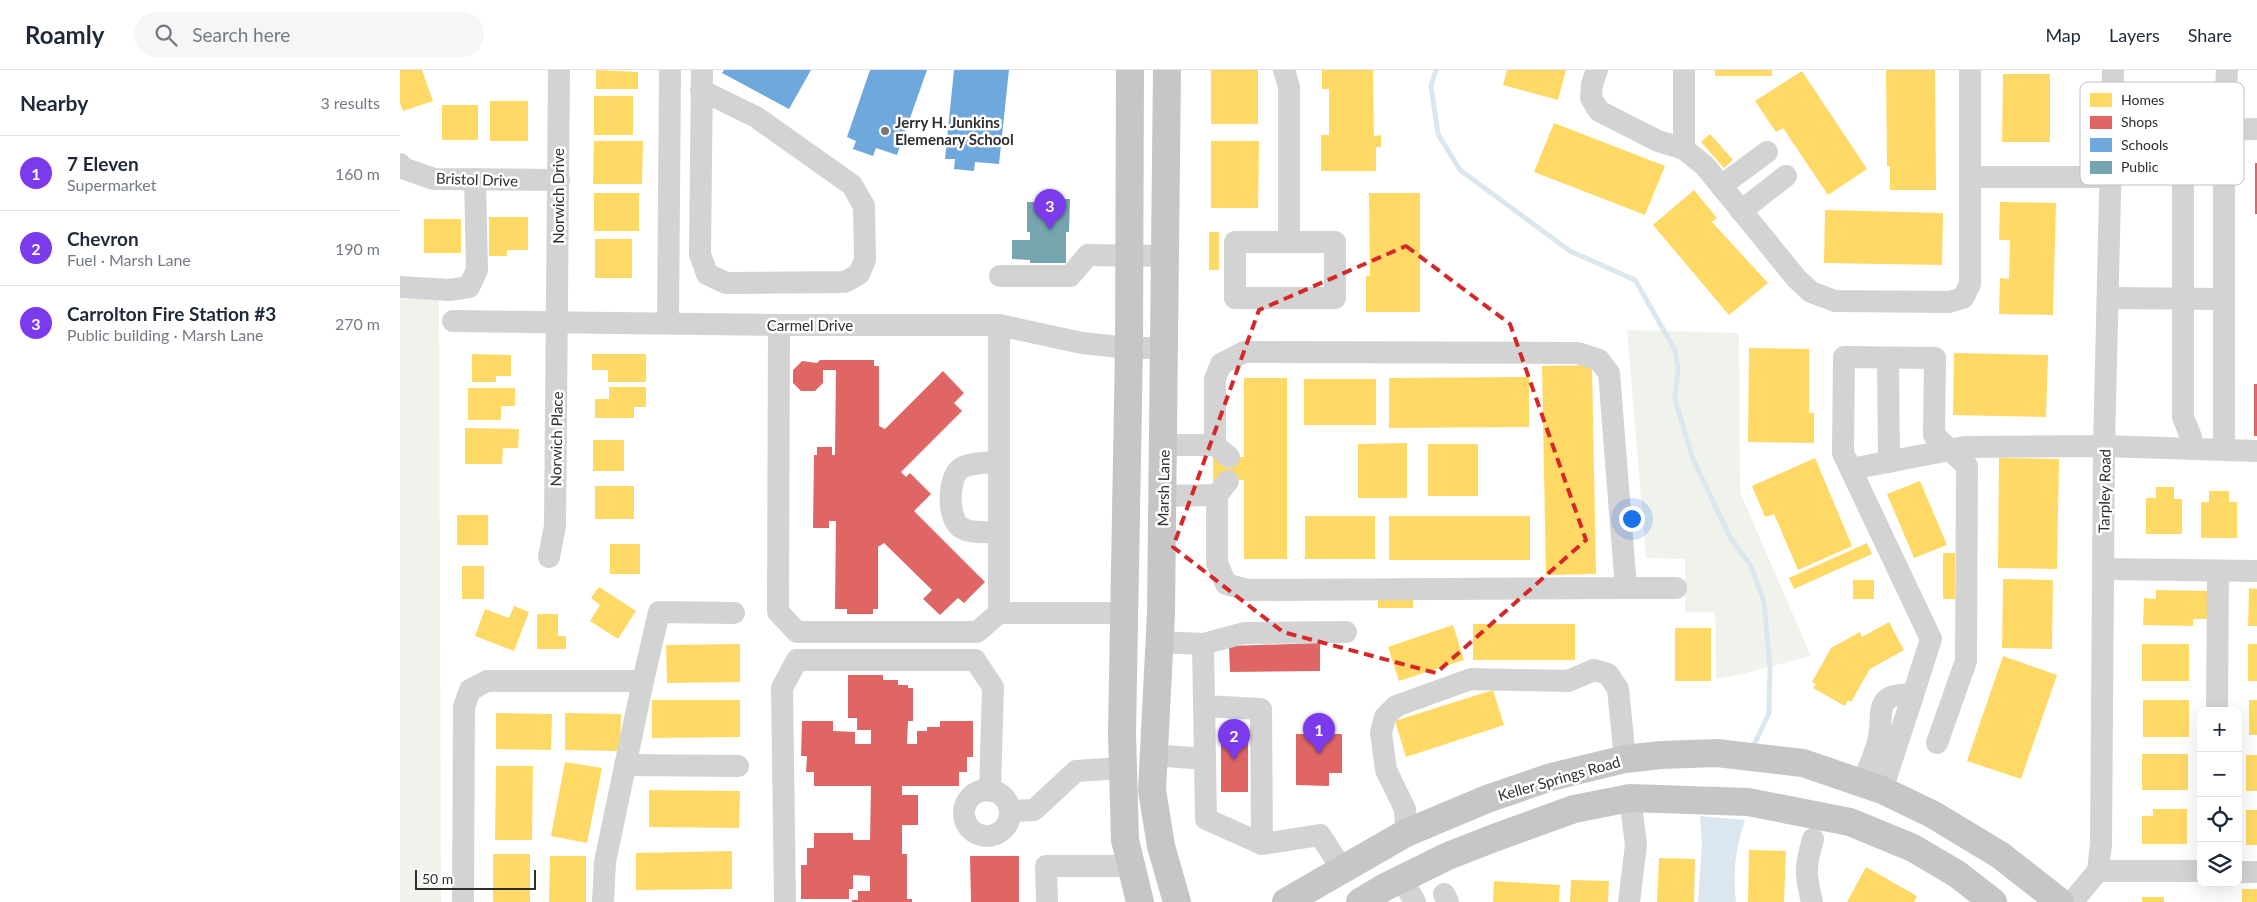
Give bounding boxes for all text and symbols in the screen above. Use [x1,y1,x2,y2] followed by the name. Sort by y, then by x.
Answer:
[134,12,484,57] search box
[25,20,104,49] text: Roamly
[152,21,180,49] icon: search
[192,23,290,46] text: Search here
[2045,24,2081,46] text: Map
[2109,24,2160,46] text: Layers
[2188,24,2232,46] text: Share
[2080,82,2244,185] legend
[20,90,88,115] text: Nearby
[2121,91,2164,108] text: Homes
[320,93,380,112] text: 3 results
[895,113,1014,148] place label: Jerry H. Junkins Elemenary School
[2121,113,2158,130] text: Shops
[879,125,891,137] marker: Jerry H. Junkins Elemenary School
[2121,136,2168,153] text: Schools
[549,148,567,244] street label: Norwich Drive
[67,152,139,175] text: 7 Eleven
[2121,158,2159,175] text: Public
[31,164,41,183] text: 1
[335,164,380,183] text: 160 m
[436,169,518,189] street label: Bristol Drive
[67,175,156,194] text: Supermarket
[1034,189,1066,230] pin: 3
[67,227,139,250] text: Chevron
[31,239,41,258] text: 2
[335,239,380,258] text: 190 m
[67,250,191,269] text: Fuel · Marsh Lane
[67,302,276,325] text: Carrolton Fire Station #3
[31,314,41,333] text: 3
[335,314,380,333] text: 270 m
[767,316,853,334] street label: Carmel Drive
[67,325,264,344] text: Public building · Marsh Lane
[546,391,566,487] street label: Norwich Place
[1153,449,1173,527] street label: Marsh Lane
[2094,449,2114,533] street label: Tarpley Road
[1619,506,1645,532] your location
[2197,707,2242,887] map controls
[2197,707,2242,752] button: +
[1303,713,1335,754] pin: 1
[1218,719,1250,760] pin: 2
[1496,752,1622,804] street label: Keller Springs Road
[2197,752,2242,797] button: −
[2197,797,2242,842] button: locate
[2197,842,2242,887] button: layers
[415,867,536,890] scale bar
[422,870,453,887] text: 50 m

